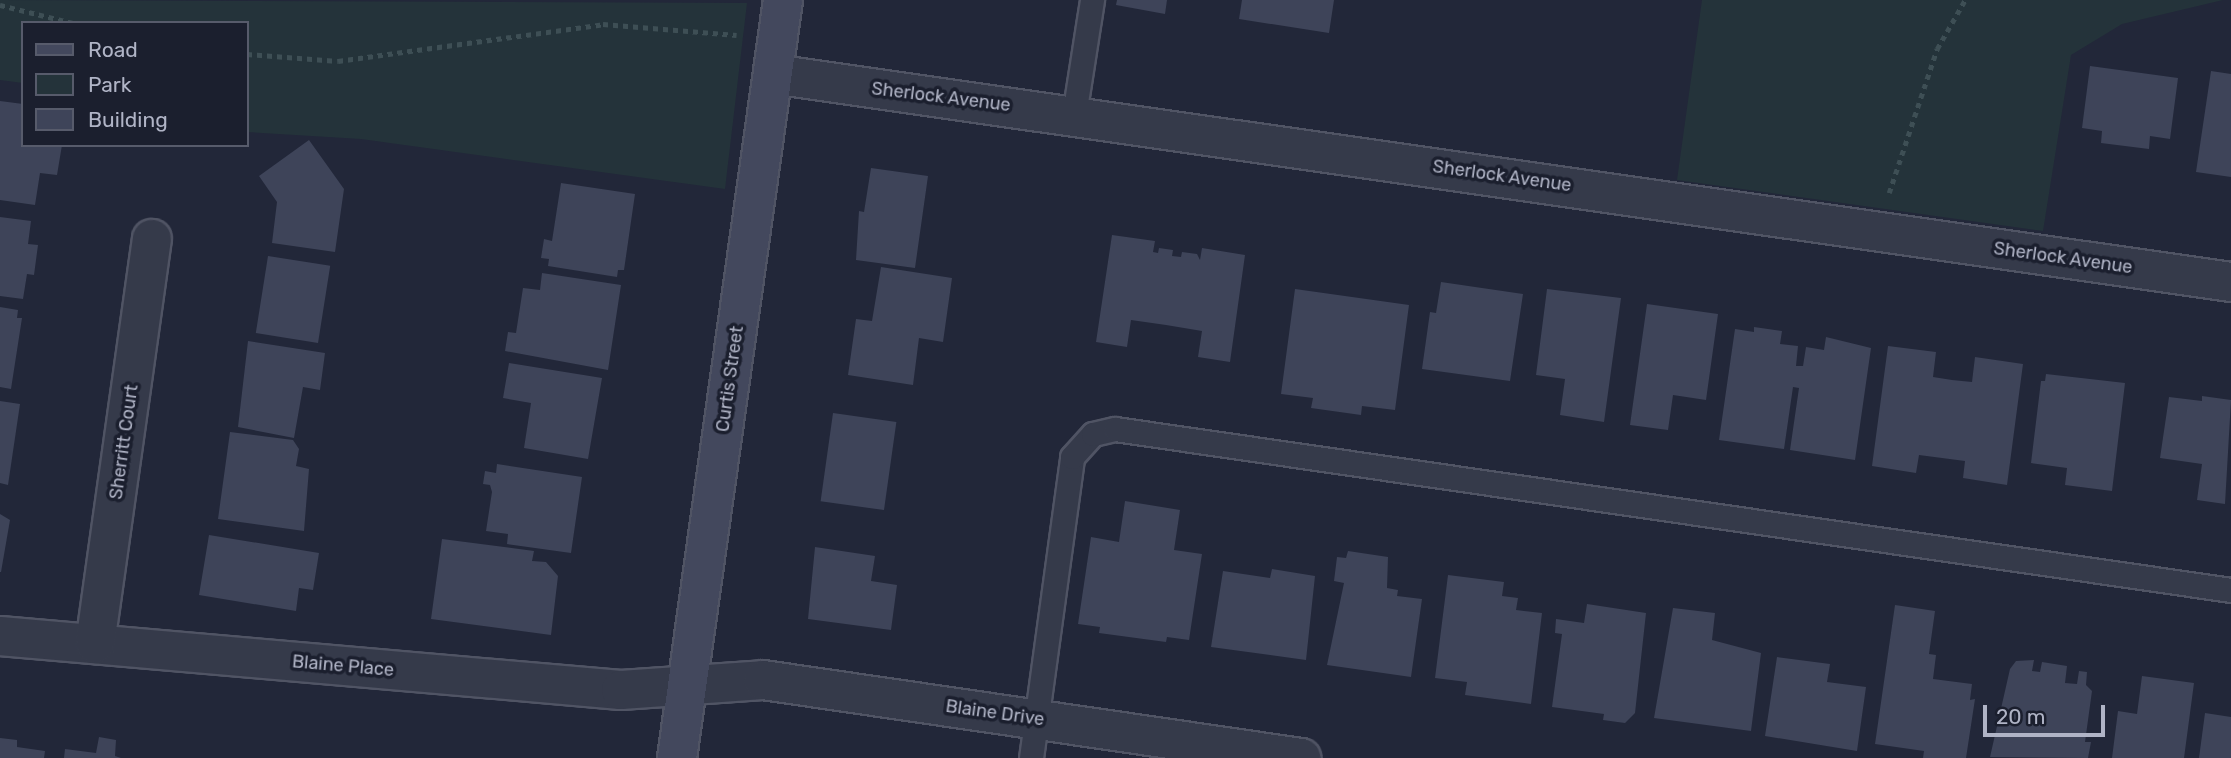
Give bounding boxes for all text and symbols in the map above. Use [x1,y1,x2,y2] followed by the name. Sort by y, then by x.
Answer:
[21,21,248,147] legend
[88,37,138,62] text: Road
[88,72,132,97] text: Park
[870,78,1012,116] street label: Sherlock Avenue
[88,107,168,132] text: Building
[1431,156,1573,196] street label: Sherlock Avenue
[1992,238,2134,278] street label: Sherlock Avenue
[712,325,748,433] street label: Curtis Street
[105,383,143,501] street label: Sherritt Court
[291,651,395,681] street label: Blaine Place
[1986,692,2108,736] scale bar
[944,695,1046,731] street label: Blaine Drive
[1996,704,2045,729] text: 20 m

